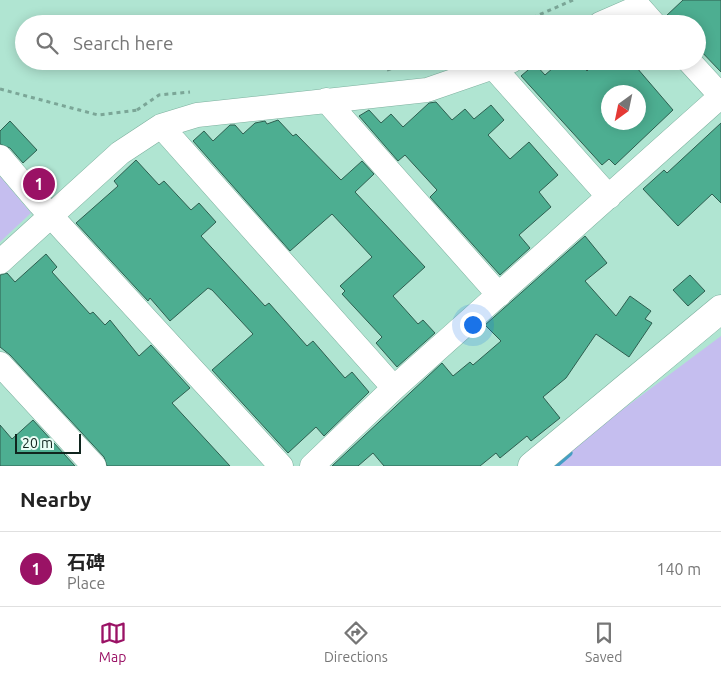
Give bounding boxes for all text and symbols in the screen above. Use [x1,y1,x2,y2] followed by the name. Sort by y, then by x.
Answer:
[15,15,706,70] search box
[33,29,61,57] icon: search
[73,32,173,54] text: Search here
[601,85,646,130] north arrow
[23,165,55,203] pin: 1
[460,312,486,338] your location
[15,431,81,454] scale bar
[22,435,53,451] text: 20 m
[20,487,91,511] text: Nearby
[67,551,105,573] text: 石碑
[31,560,41,578] text: 1
[656,560,701,578] text: 140 m
[67,574,105,592] text: Place
[99,619,127,665] tab: Map
[324,619,388,665] tab: Directions
[585,619,622,665] tab: Saved

